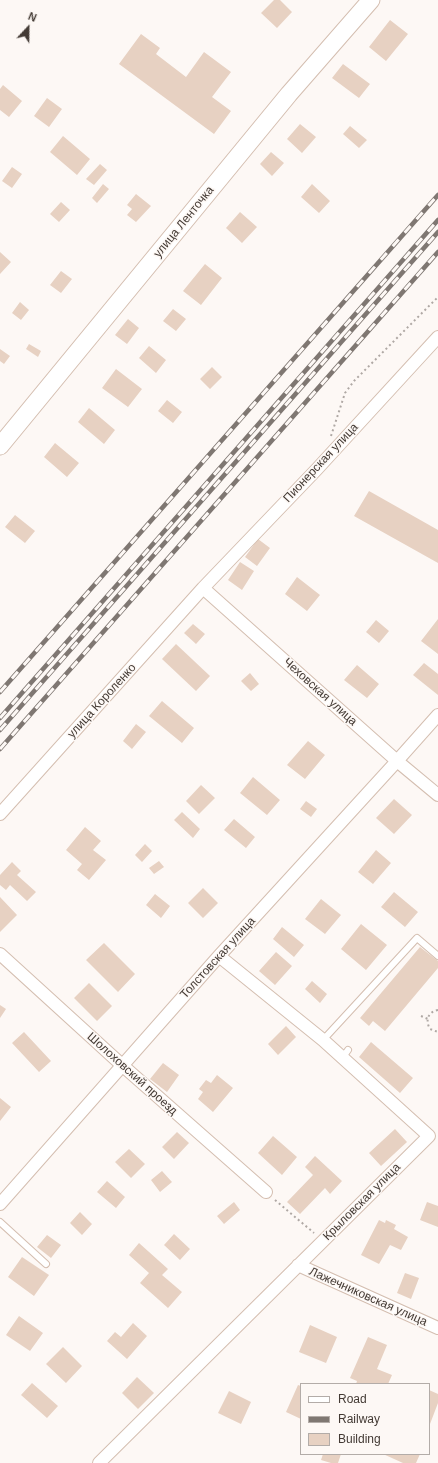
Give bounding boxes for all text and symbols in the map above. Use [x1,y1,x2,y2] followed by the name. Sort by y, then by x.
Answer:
[8,8,48,48] north arrow
[27,10,38,24] text: N
[151,183,217,261] street label: улица Ленточка
[281,420,361,506] street label: Пионерская улица
[280,655,360,729] street label: Чеховская улица
[65,661,139,741] street label: улица Короленко
[177,914,259,1002] street label: Толстовская улица
[84,1030,180,1118] street label: Шолоховский проезд
[320,1160,404,1244] street label: Крыловская улица
[307,1264,429,1330] street label: Лажечниковская улица
[300,1383,430,1455] legend
[338,1392,367,1406] text: Road
[338,1412,380,1426] text: Railway
[338,1432,381,1446] text: Building

